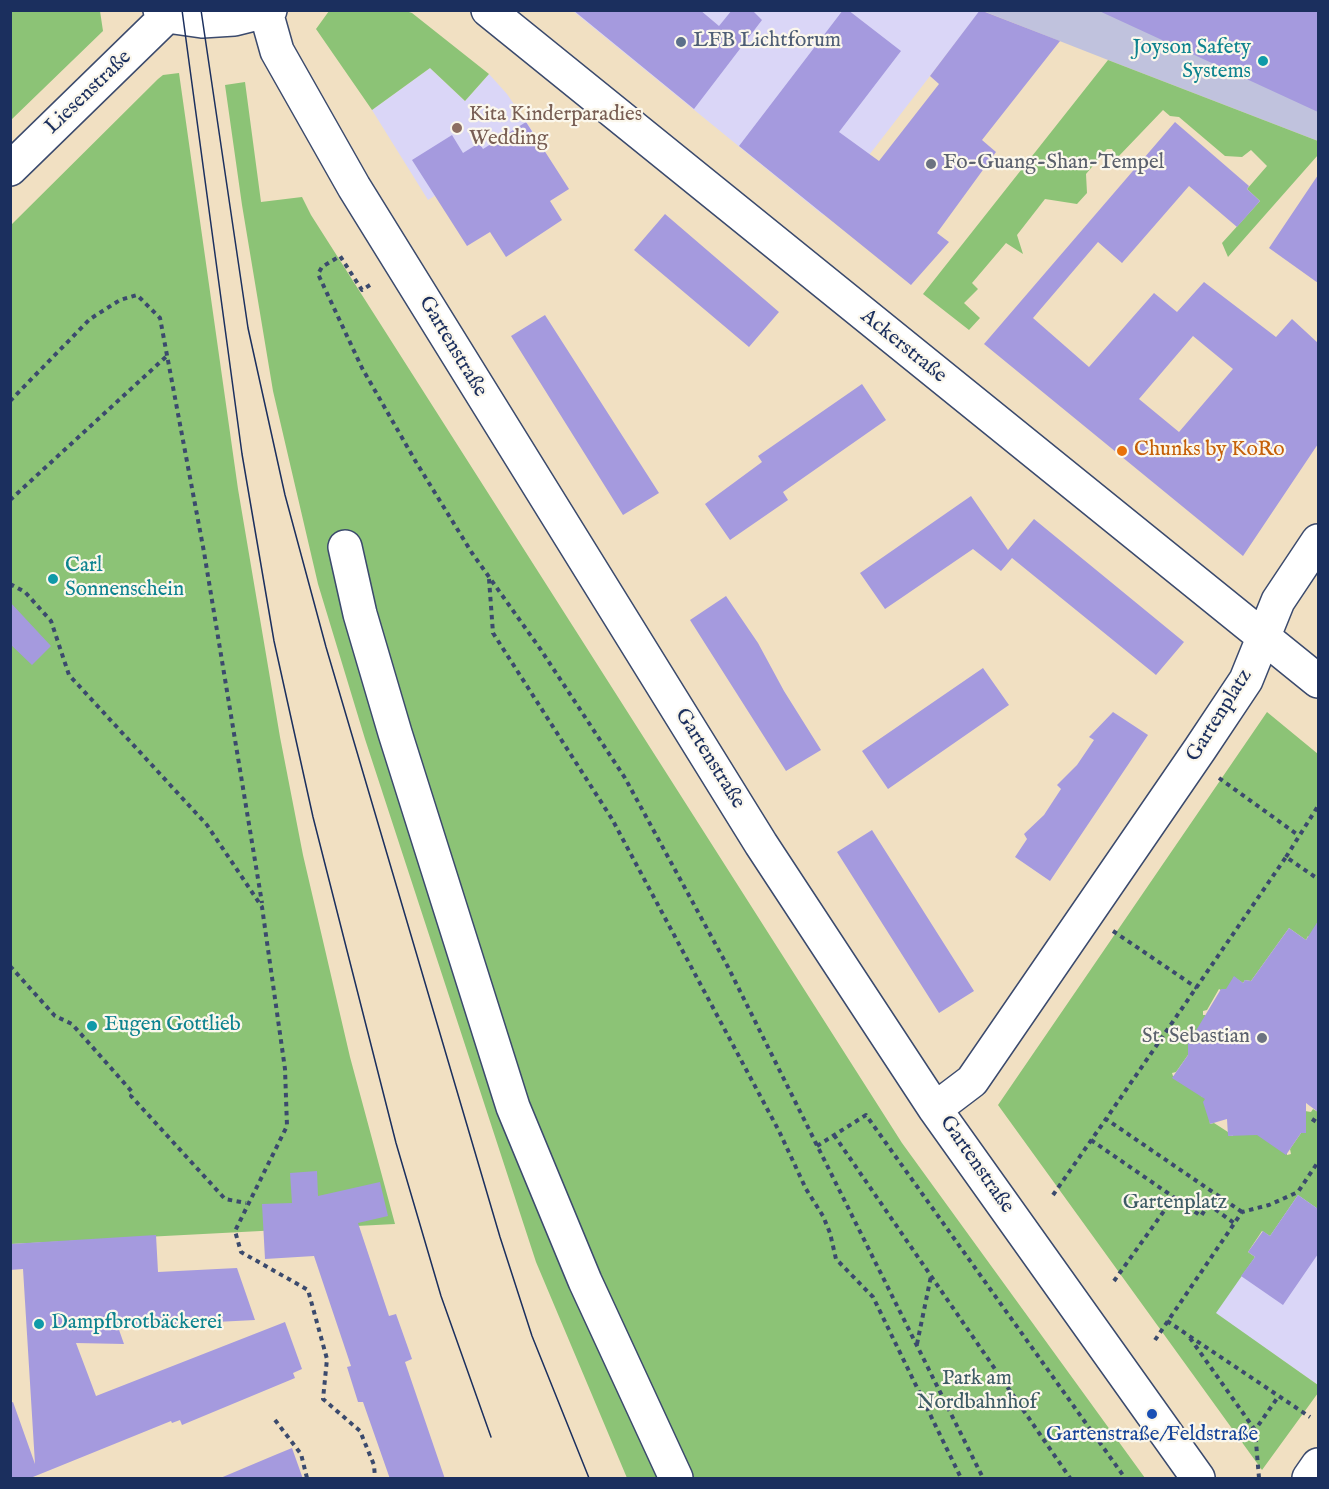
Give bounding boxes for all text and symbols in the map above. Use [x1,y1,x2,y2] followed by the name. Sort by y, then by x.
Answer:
[693,29,841,55] place label: LFB Lichtforum
[674,35,688,49] marker: LFB Lichtforum
[1133,36,1251,86] place label: Joyson Safety Systems
[41,46,137,140] street label: Liesenstraße
[1256,54,1270,68] marker: Joyson Safety Systems
[469,103,642,153] place label: Kita Kinderparadies Wedding
[450,121,464,135] marker: Kita Kinderparadies Wedding
[943,151,1164,177] place label: Fo-Guang-Shan-Tempel
[924,157,938,171] marker: Fo-Guang-Shan-Tempel
[412,292,492,402] street label: Gartenstraße
[855,305,951,389] street label: Ackerstraße
[1134,438,1285,464] place label: Chunks by KoRo
[1115,444,1129,458] marker: Chunks by KoRo
[65,554,184,604] place label: Carl Sonnenschein
[46,572,60,586] marker: Carl Sonnenschein
[1182,665,1258,767] street label: Gartenplatz
[668,704,750,814] street label: Gartenstraße
[104,1013,241,1039] place label: Eugen Gottlieb
[85,1019,99,1033] marker: Eugen Gottlieb
[1142,1025,1250,1051] place label: St. Sebastian
[1255,1031,1269,1045] marker: St. Sebastian
[933,1111,1019,1219] street label: Gartenstraße
[1123,1191,1227,1217] park label: Gartenplatz
[51,1311,222,1337] place label: Dampfbrotbäckerei
[32,1317,46,1331] marker: Dampfbrotbäckerei
[917,1367,1037,1417] park label: Park am Nordbahnhof
[1145,1407,1159,1421] marker: Gartenstraße/Feldstraße
[1046,1423,1258,1449] place label: Gartenstraße/Feldstraße

